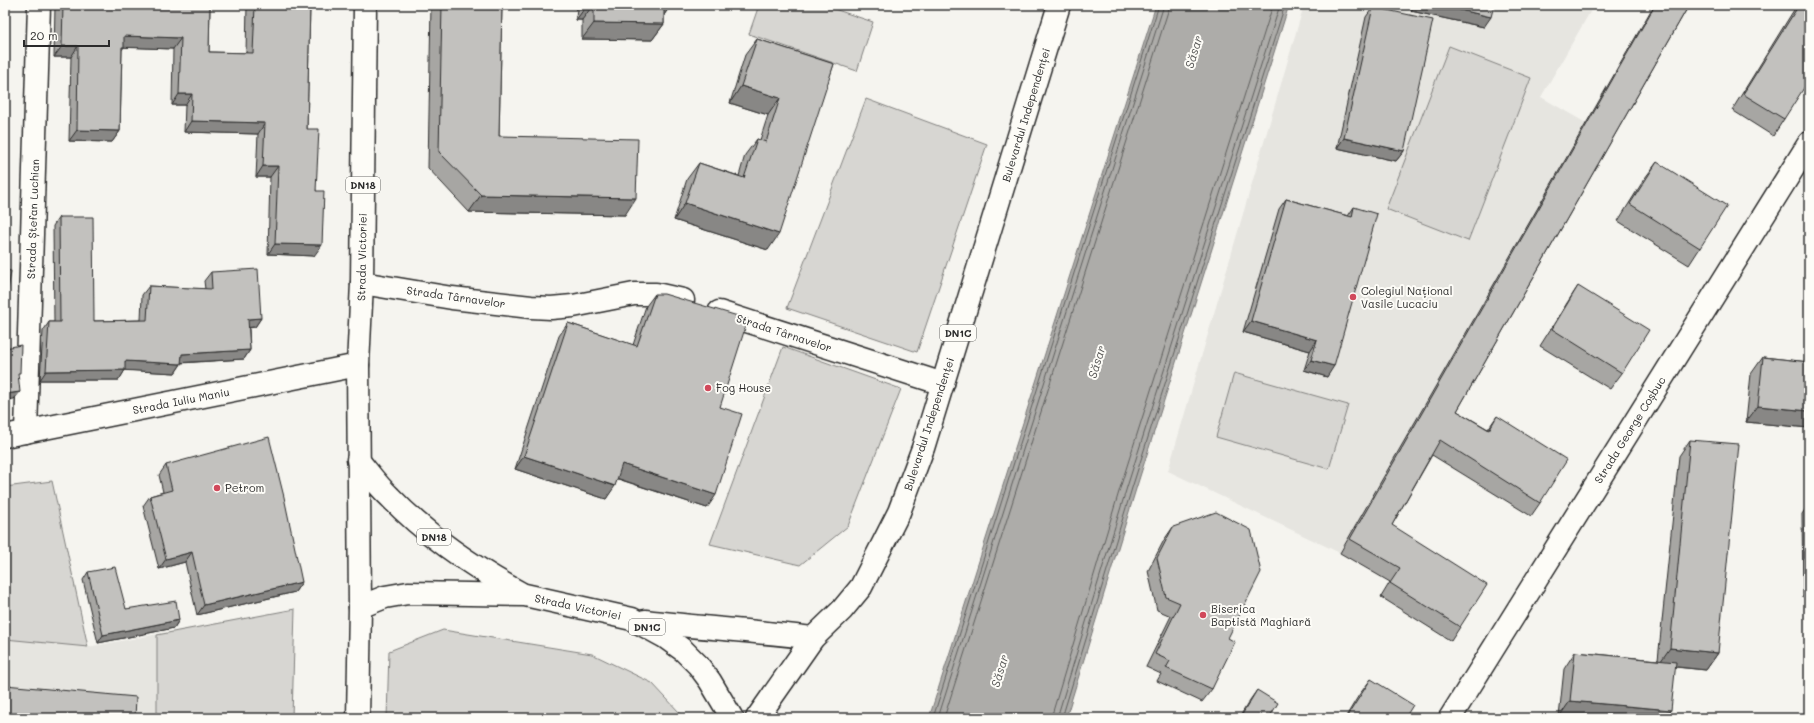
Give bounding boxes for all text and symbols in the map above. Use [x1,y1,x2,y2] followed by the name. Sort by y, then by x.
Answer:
[24,22,109,48] scale bar
[30,27,58,43] text: 20 m
[1180,33,1206,70] water label: Săsar
[998,46,1053,184] street label: Bulevardul Independenței
[23,159,43,279] street label: Strada Ștefan Luchian
[346,177,380,193] road number: DN18
[353,213,370,301] street label: Strada Victoriei
[406,282,506,311] street label: Strada Târnavelor
[1361,283,1452,311] place label: Colegiul Național Vasile Lucaciu
[1348,292,1358,302] marker: Colegiul Național Vasile Lucaciu
[734,310,834,355] street label: Strada Târnavelor
[940,325,976,341] road number: DN1C
[1083,343,1109,380] water label: Săsar
[900,355,957,492] street label: Bulevardul Independenței
[1590,373,1669,486] street label: Strada George Coșbuc
[716,380,771,395] place label: Fog House
[703,383,713,393] marker: Fog House
[131,384,231,417] street label: Strada Iuliu Maniu
[225,480,264,495] place label: Petrom
[212,483,222,493] marker: Petrom
[417,529,451,545] road number: DN18
[533,590,623,623] street label: Strada Victoriei
[1211,601,1311,629] place label: Biserica Baptistă Maghiară
[1198,610,1208,620] marker: Biserica Baptistă Maghiară
[629,619,665,635] road number: DN1C
[986,652,1012,689] water label: Săsar

